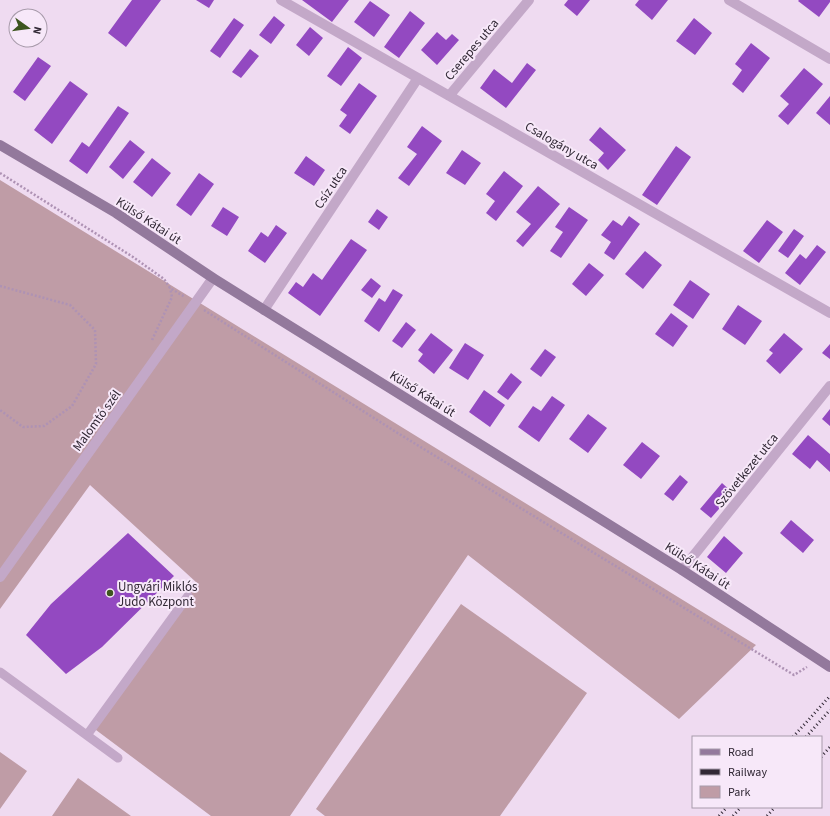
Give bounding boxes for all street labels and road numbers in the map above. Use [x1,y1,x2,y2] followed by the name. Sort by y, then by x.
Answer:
[441,15,503,84] street label: Cserepes utca
[521,118,602,174] street label: Csalogány utca
[310,163,352,212] street label: Csíz utca
[112,193,185,249] street label: Külső Kátai út
[386,366,459,422] street label: Külső Kátai út
[68,386,125,455] street label: Malomtó szél
[711,430,782,512] street label: Szövetkezet utca
[661,538,734,594] street label: Külső Kátai út

